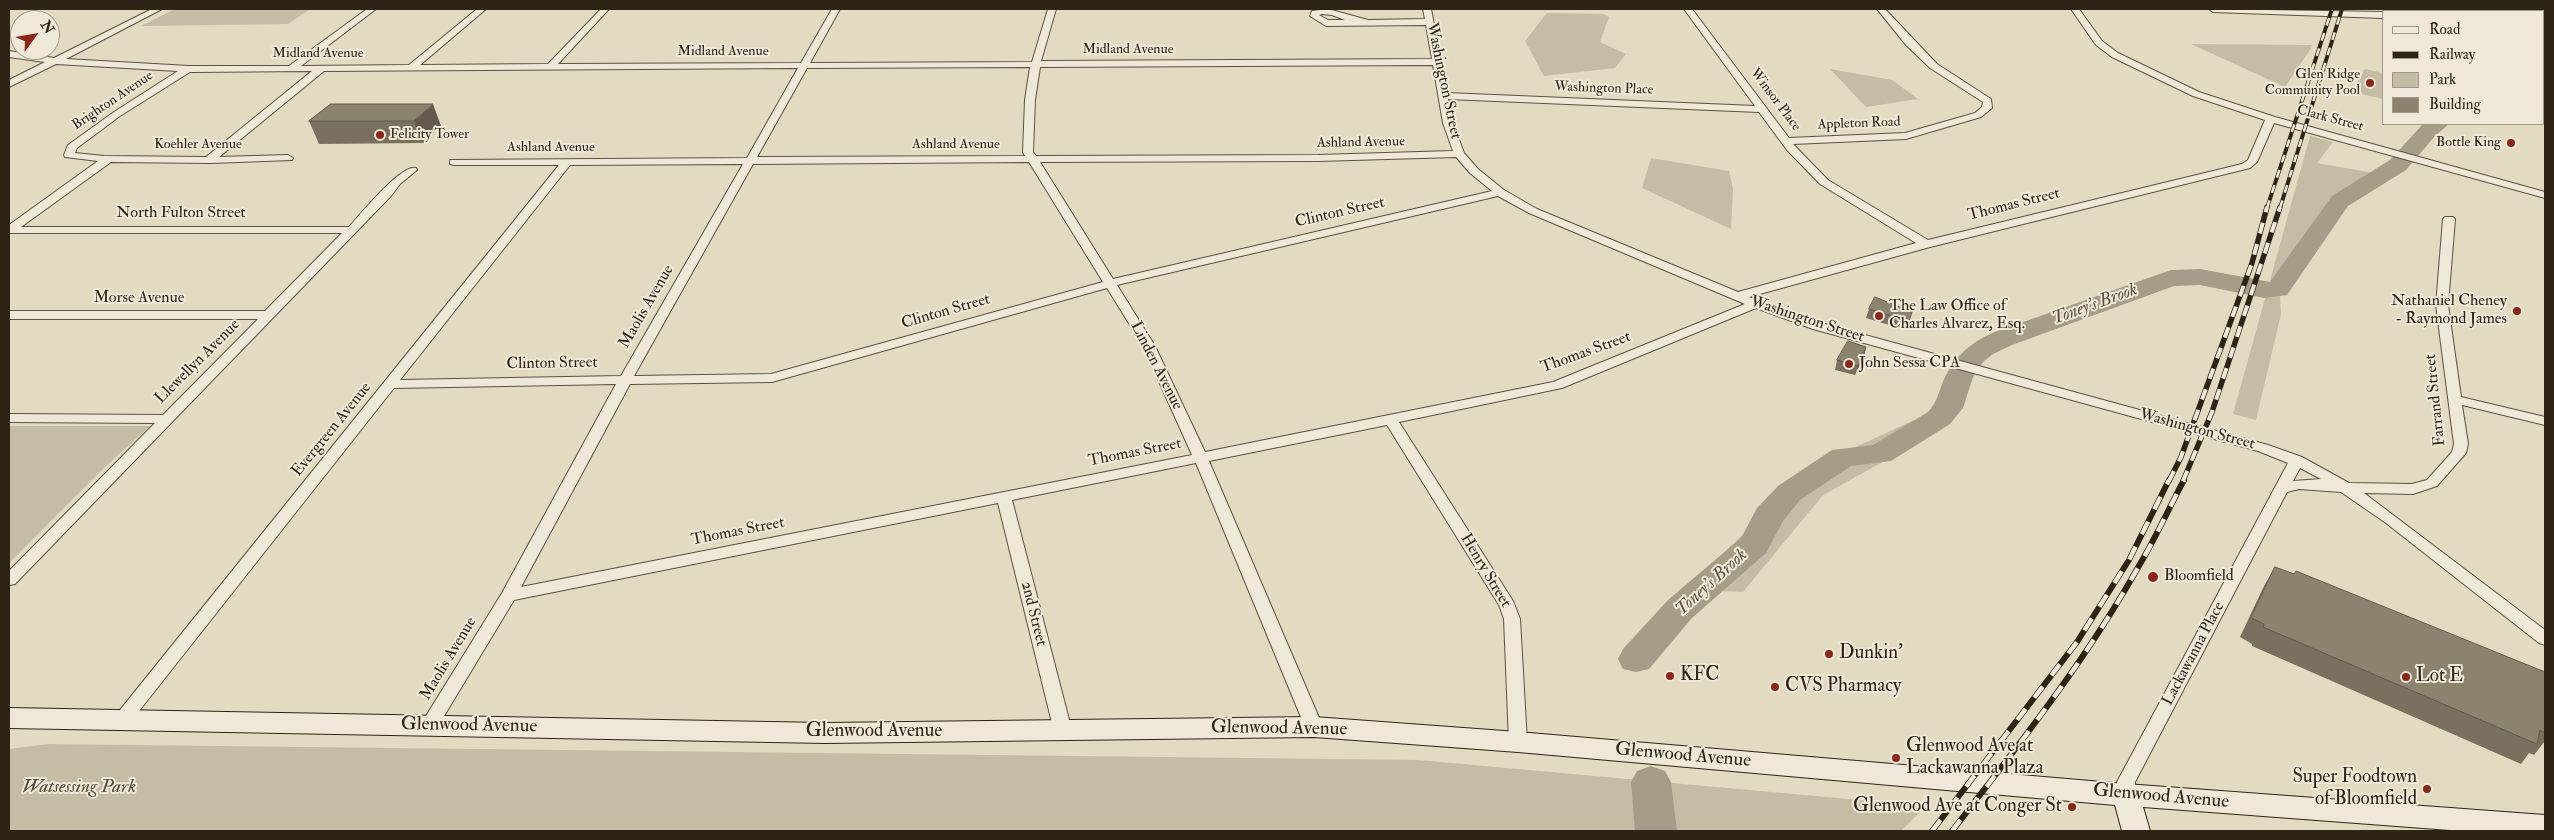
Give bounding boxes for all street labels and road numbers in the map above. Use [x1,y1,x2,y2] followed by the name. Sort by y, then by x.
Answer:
[1421,21,1465,141] street label: Washington Street
[1083,42,1173,58] street label: Midland Avenue
[678,44,768,60] street label: Midland Avenue
[273,46,363,62] street label: Midland Avenue
[1746,65,1804,135] street label: Winsor Place
[69,68,157,134] street label: Brighton Avenue
[1554,79,1654,99] street label: Washington Place
[2295,102,2365,136] street label: Clark Street
[1817,114,1901,134] street label: Appleton Road
[1317,134,1405,152] street label: Ashland Avenue
[154,137,242,153] street label: Koehler Avenue
[912,137,1000,153] street label: Ashland Avenue
[507,140,595,156] street label: Ashland Avenue
[1966,184,2062,226] street label: Thomas Street
[1293,193,1387,233] street label: Clinton Street
[116,204,246,224] street label: North Fulton Street
[615,262,679,352] street label: Maolis Avenue
[94,289,184,309] street label: Morse Avenue
[899,290,993,334] street label: Clinton Street
[1748,293,1866,347] street label: Washington Street
[152,316,244,408] street label: Llewellyn Avenue
[1126,319,1186,413] street label: Linden Avenue
[1538,328,1634,378] street label: Thomas Street
[2422,353,2450,447] street label: Farrand Street
[506,354,598,374] street label: Clinton Street
[288,379,376,481] street label: Evergreen Avenue
[2137,405,2257,455] street label: Washington Street
[1087,435,1183,471] street label: Thomas Street
[690,514,786,550] street label: Thomas Street
[1455,531,1515,611] street label: Henry Street
[1016,580,1050,648] street label: 2nd Street
[2159,599,2229,709] street label: Lackawanna Place
[417,614,481,704] street label: Maolis Avenue
[401,713,537,739] street label: Glenwood Avenue
[1211,716,1347,742] street label: Glenwood Avenue
[806,721,942,743] street label: Glenwood Avenue
[1614,739,1752,773] street label: Glenwood Avenue
[2092,780,2230,814] street label: Glenwood Avenue

